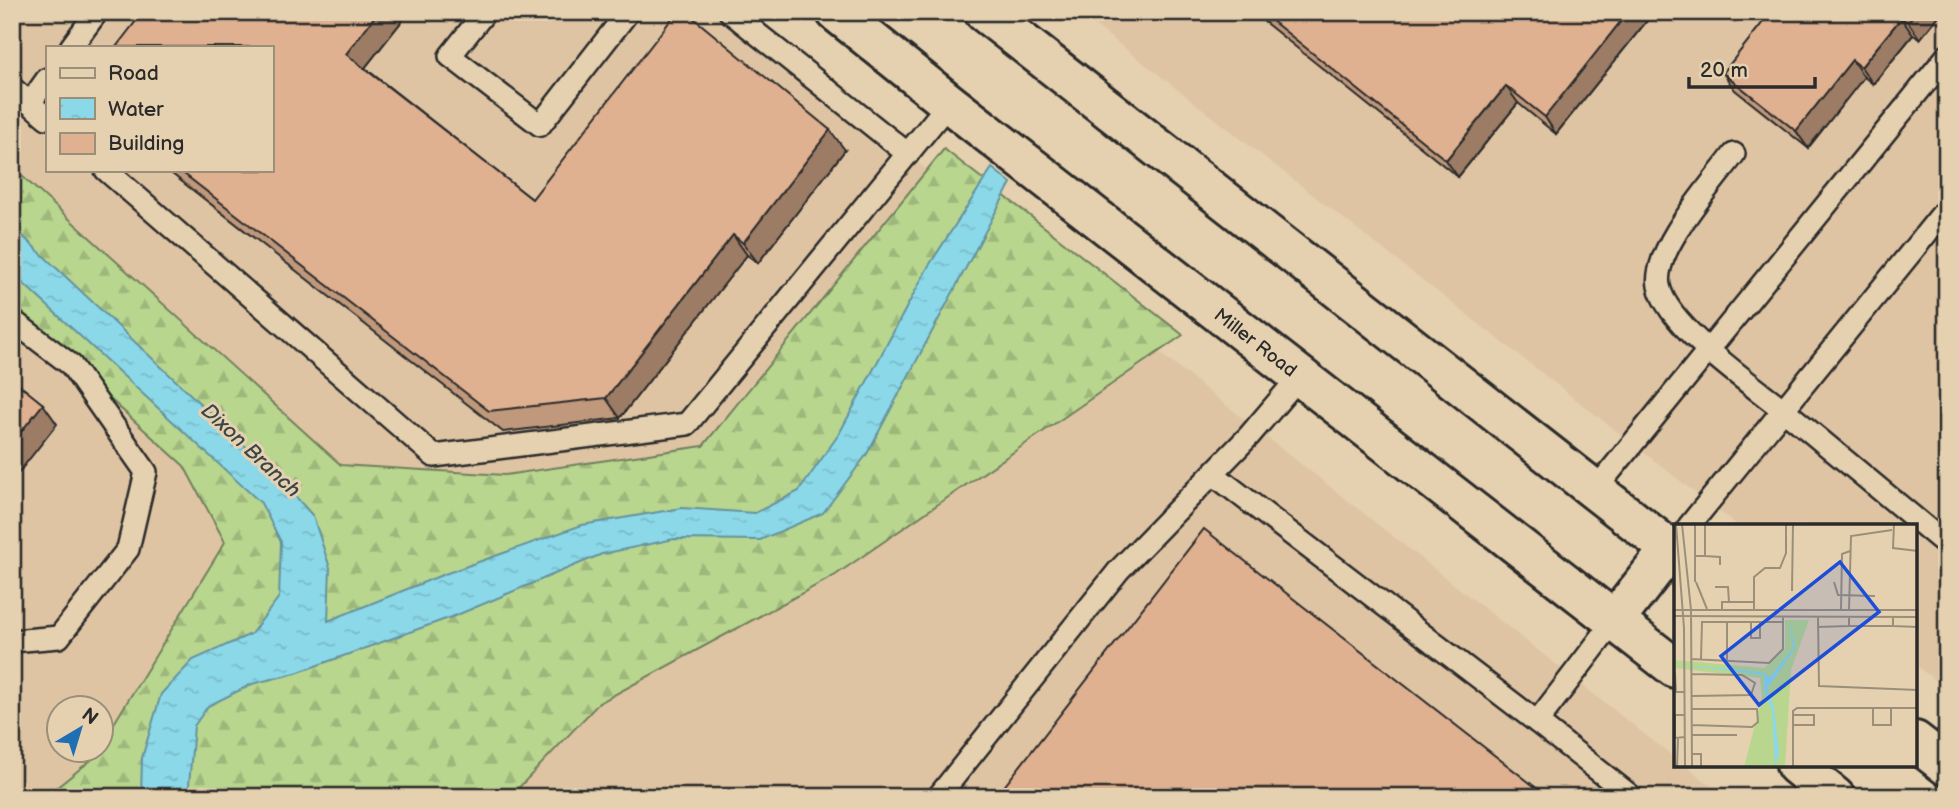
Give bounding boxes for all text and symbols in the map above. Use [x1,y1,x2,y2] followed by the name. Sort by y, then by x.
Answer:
[46,46,273,172] legend
[1689,46,1815,90] scale bar
[1700,58,1748,83] text: 20 m
[108,61,159,86] text: Road
[108,97,164,122] text: Water
[108,131,184,156] text: Building
[1209,304,1301,382] street label: Miller Road
[196,398,306,503] water label: Dixon Branch
[1674,524,1917,767] inset map
[46,694,116,764] north arrow
[77,703,102,730] text: N

